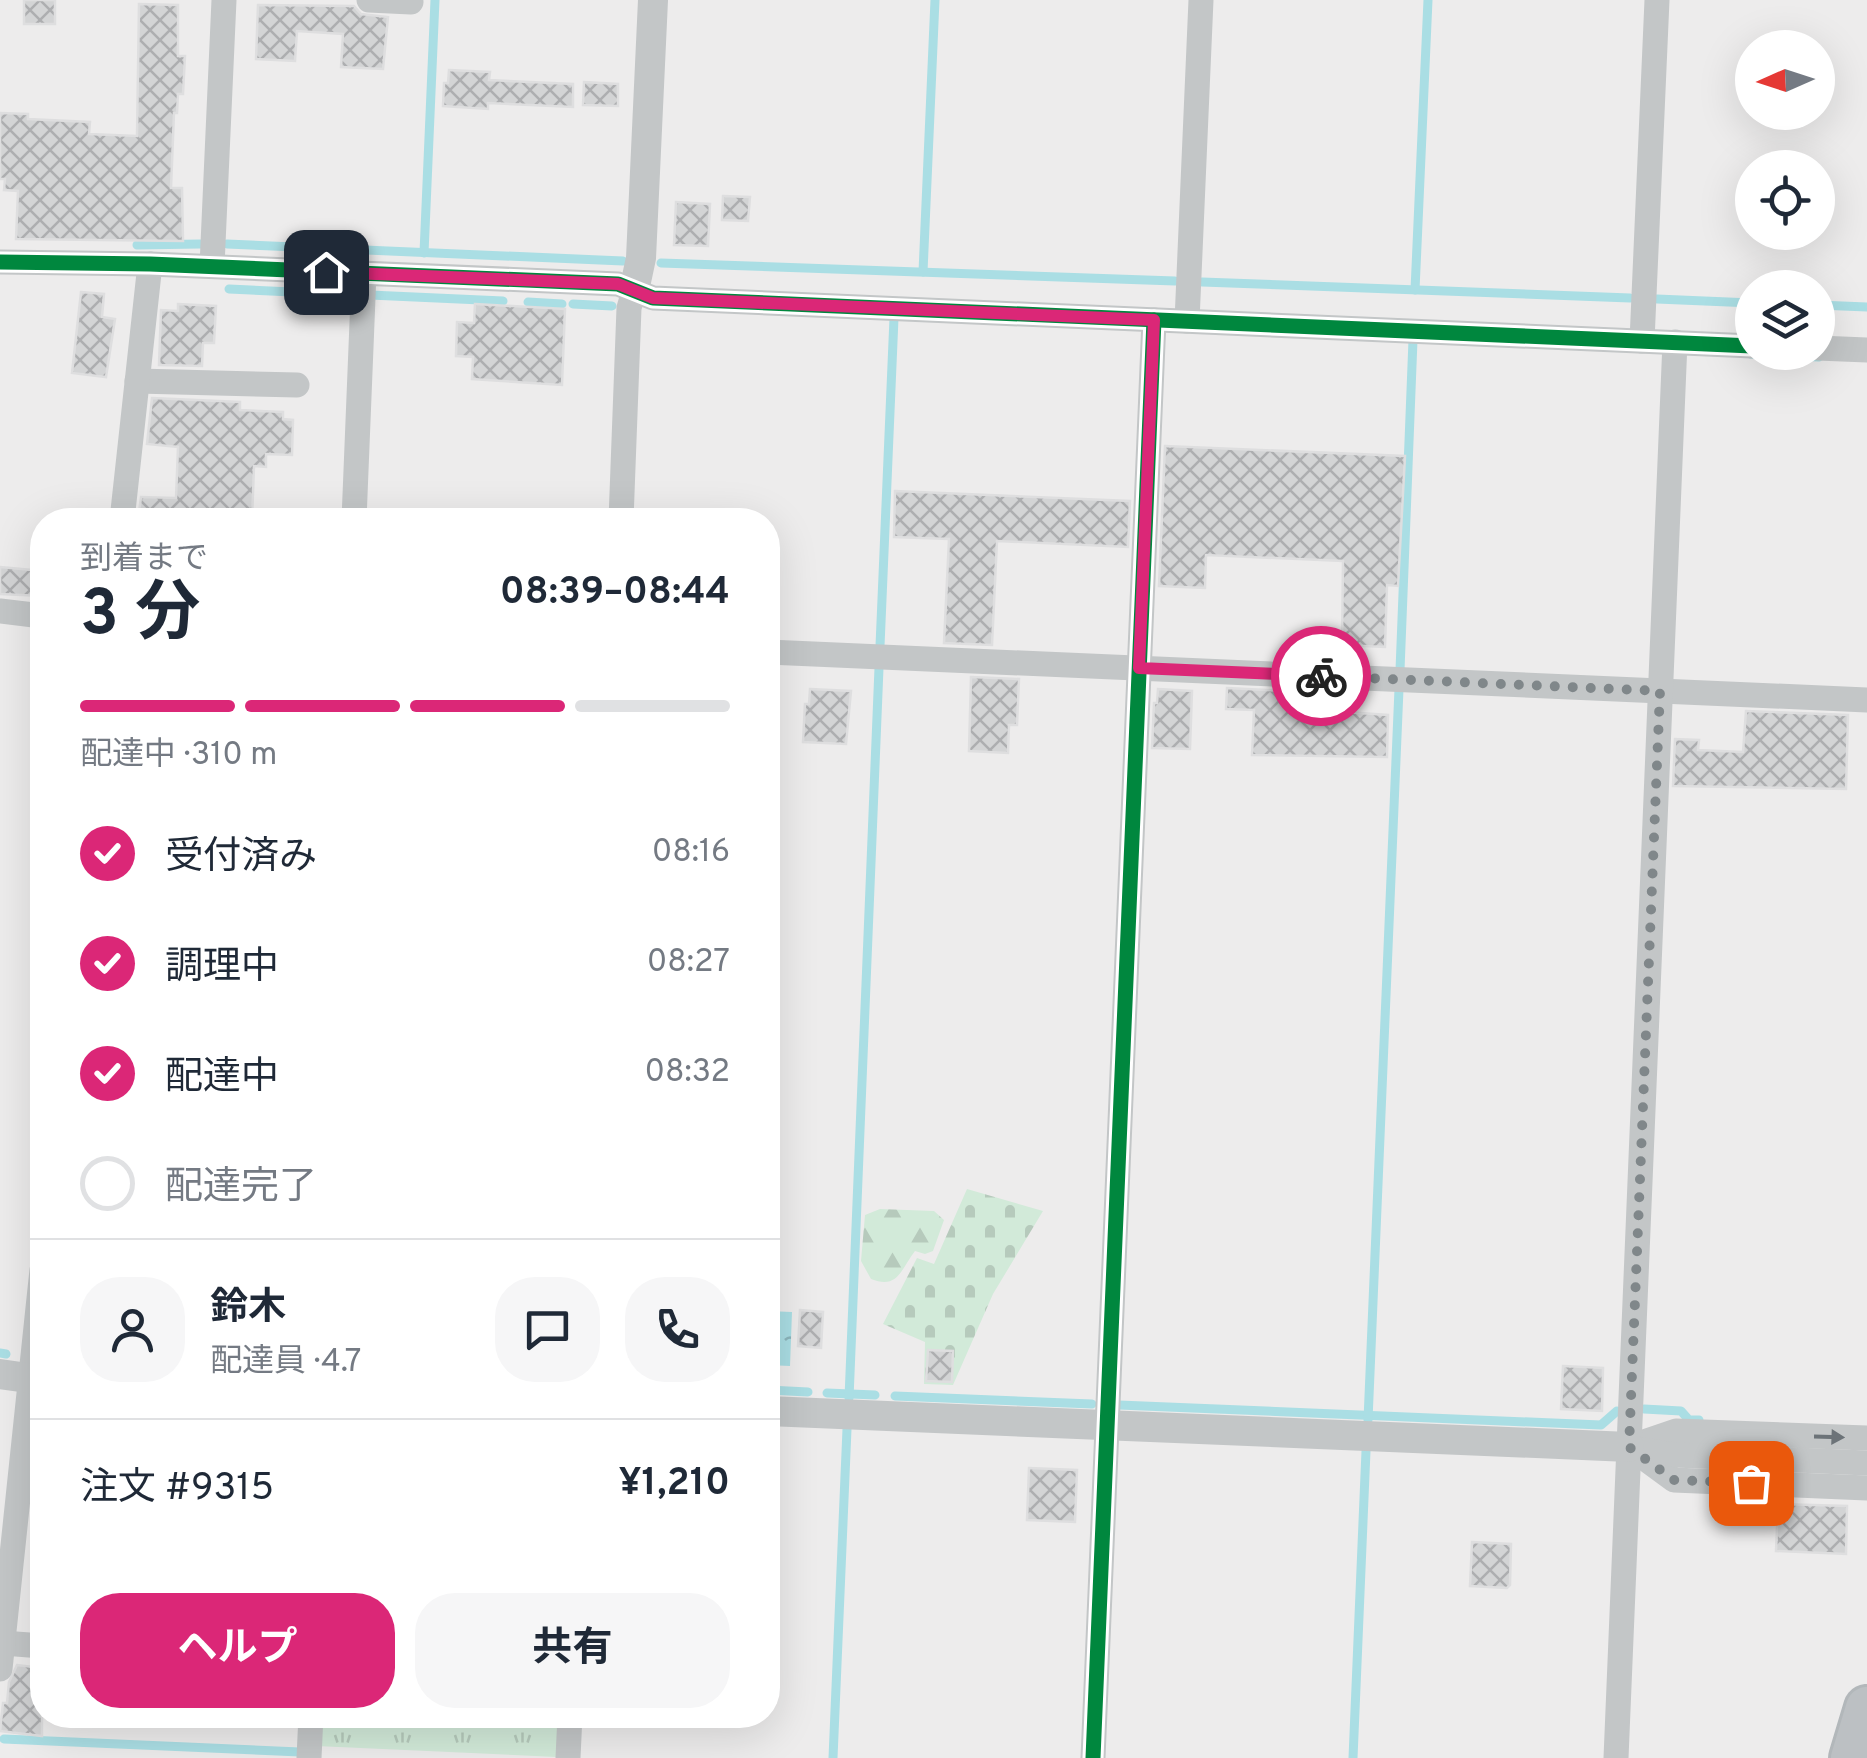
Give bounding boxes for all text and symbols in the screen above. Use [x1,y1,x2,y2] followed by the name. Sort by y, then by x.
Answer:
[1735,30,1835,130] north arrow
[1735,30,1835,370] map controls
[1735,150,1835,250] button: locate
[284,230,369,315] pin
[299,245,354,300] icon: home
[1735,270,1835,370] button: layers
[80,540,208,580] text: 到着まで
[500,569,730,618] text: 08:39–08:44
[80,576,200,658] text: 3 分
[1271,626,1371,726] courier
[1294,649,1349,704] icon: bike
[80,736,277,776] text: 配達中 · 310 m
[80,826,135,881] icon: check
[652,833,730,873] text: 08:16
[165,834,317,883] text: 受付済み
[80,936,135,991] icon: check
[647,943,730,983] text: 08:27
[165,944,279,993] text: 調理中
[80,1046,135,1101] icon: check
[644,1053,730,1093] text: 08:32
[165,1054,279,1103] text: 配達中
[165,1164,317,1213] text: 配達完了
[80,1277,185,1382] button: person
[495,1277,600,1382] button: chat
[625,1277,730,1382] button: phone
[210,1285,286,1334] text: 鈴木
[210,1343,362,1383] text: 配達員 · 4.7
[1813,1429,1845,1445] one-way arrow
[1709,1441,1794,1526] pin
[1724,1456,1779,1511] icon: bag
[618,1460,730,1509] text: ¥1,210
[80,1465,274,1514] text: 注文 #9315
[80,1593,395,1708] button: ヘルプ
[415,1593,730,1708] button: 共有

